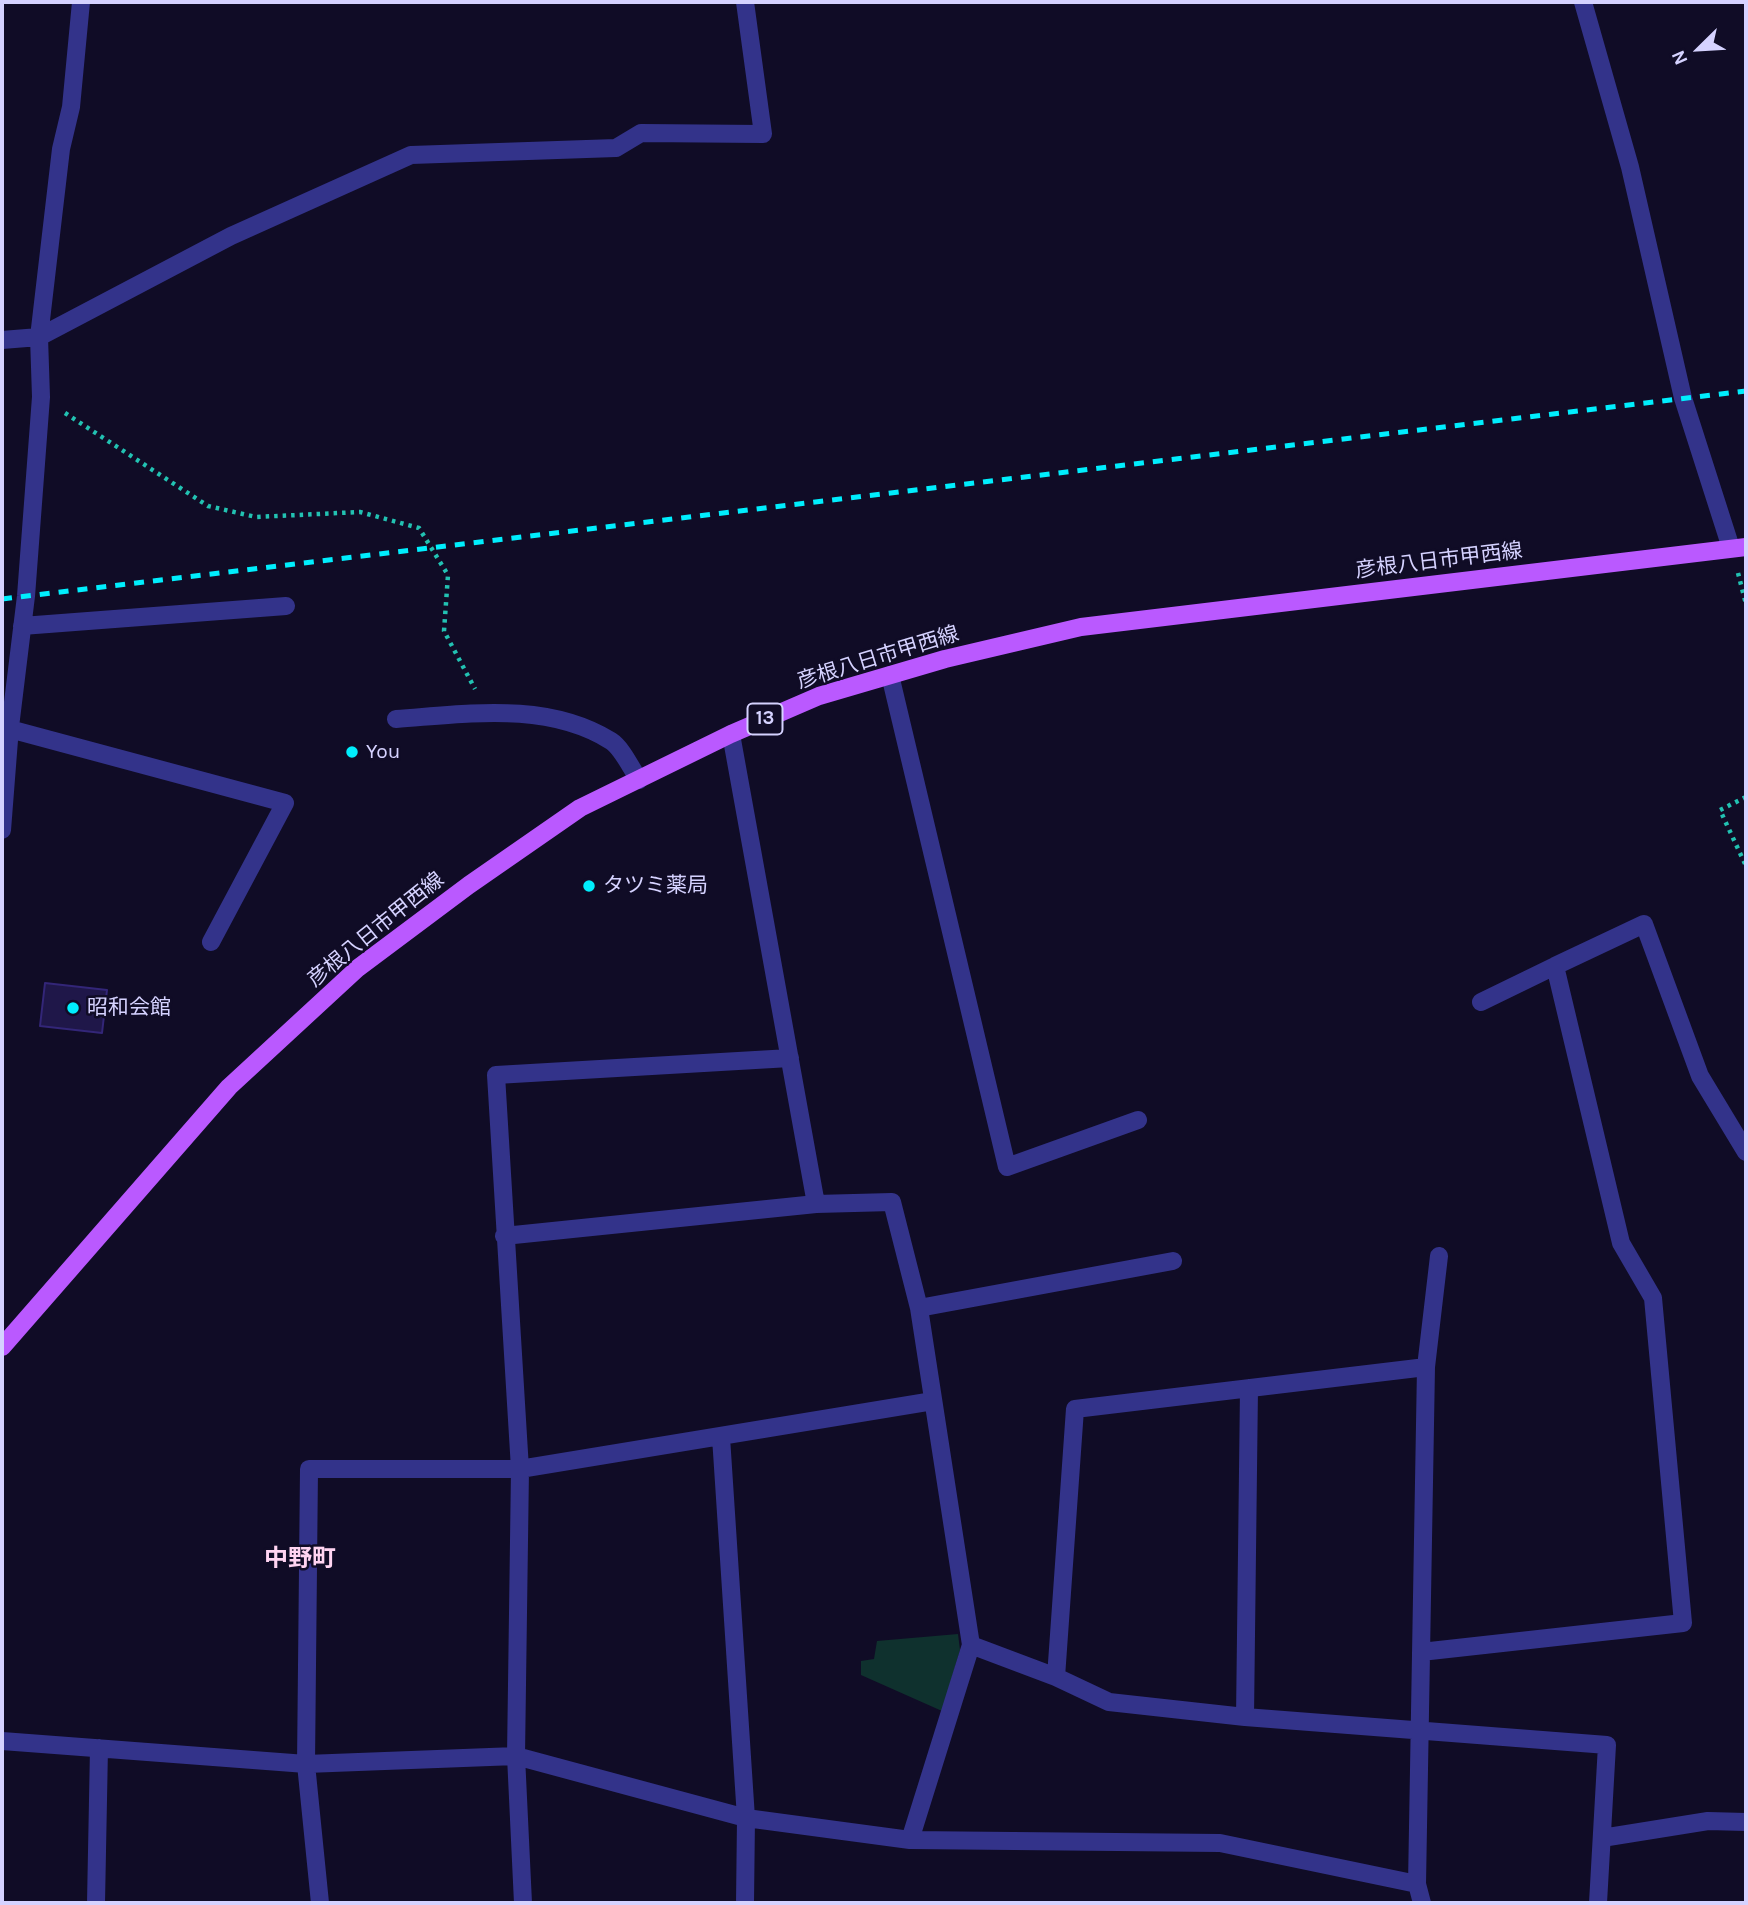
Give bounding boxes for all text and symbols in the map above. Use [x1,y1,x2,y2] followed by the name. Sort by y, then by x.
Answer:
[1664,14,1734,84] north arrow
[1667,47,1693,68] text: N
[1354,538,1524,584] street label: 彦根八日市甲西線
[794,621,962,695] street label: 彦根八日市甲西線
[748,704,782,734] road number: 13
[366,739,400,765] place label: You
[344,744,360,760] marker: You
[303,867,449,993] street label: 彦根八日市甲西線
[603,873,708,899] place label: タツミ薬局
[581,878,597,894] marker: タツミ薬局
[87,995,171,1021] place label: 昭和会館
[65,1000,81,1016] marker: 昭和会館
[264,1545,336,1573] district label: 中野町

